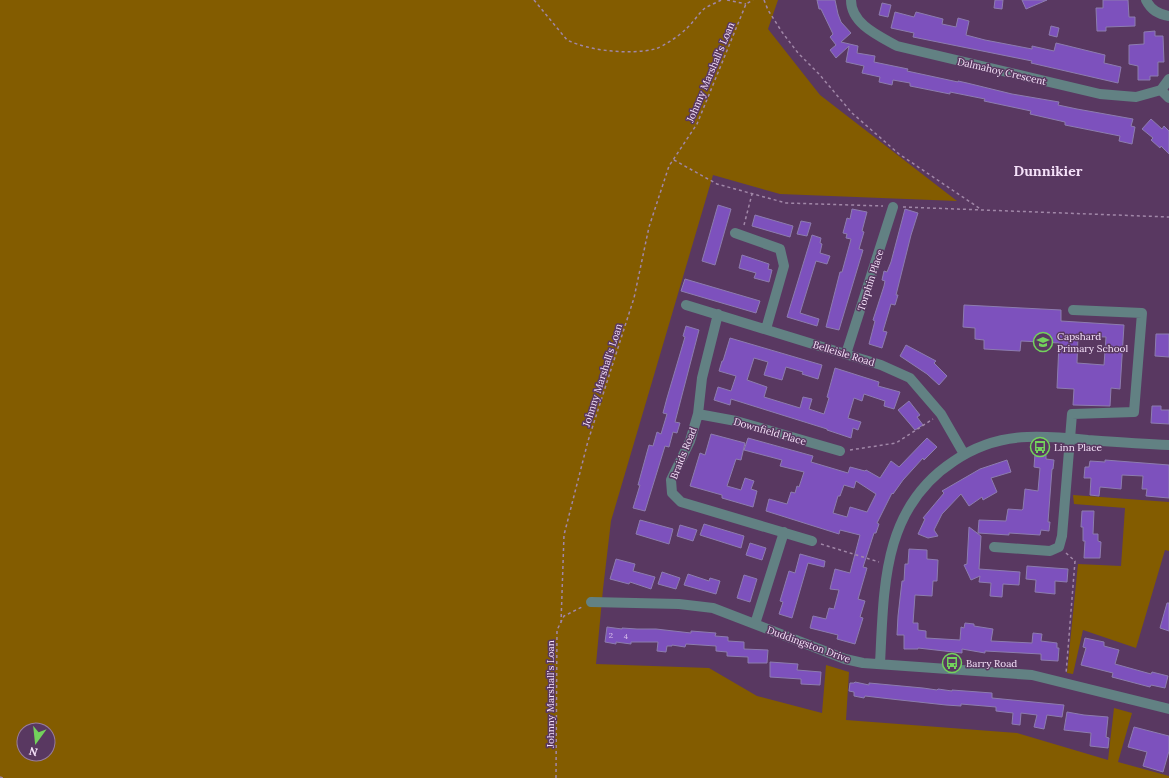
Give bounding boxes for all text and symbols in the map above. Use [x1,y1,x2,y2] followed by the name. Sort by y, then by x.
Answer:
[683,20,737,125] street label: Johnny Marshall's Loan
[956,55,1048,88] street label: Dalmahoy Crescent
[1014,162,1083,180] district label: Dunnikier
[854,247,887,313] street label: Torphin Place
[579,322,625,429] street label: Johnny Marshall's Loan
[1057,330,1128,355] place label: Capshard Primary School
[1032,331,1054,353] school or university icon: Capshard Primary School
[811,338,876,369] street label: Belleisle Road
[732,415,808,448] street label: Downfield Place
[667,425,700,481] street label: Braids Road
[1029,436,1051,458] bus stop icon: Linn Place
[1054,441,1103,454] place label: Linn Place
[765,623,853,666] street label: Duddingston Drive
[609,630,613,640] house number: 2
[624,631,629,641] house number: 4
[544,640,557,749] street label: Johnny Marshall's Loan
[941,652,963,674] bus stop icon: Barry Road
[966,657,1017,670] place label: Barry Road
[16,722,56,762] north arrow
[27,744,39,760] text: N

